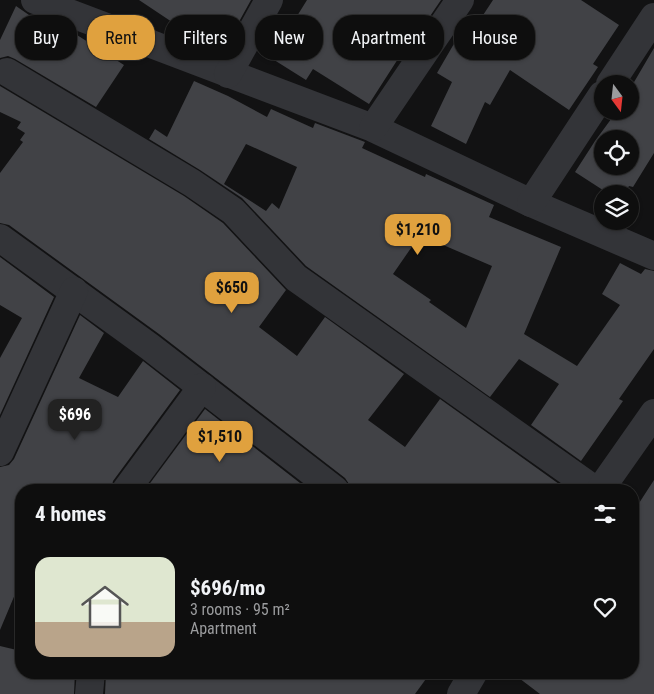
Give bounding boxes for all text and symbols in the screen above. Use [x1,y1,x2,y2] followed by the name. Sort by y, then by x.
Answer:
[15,15,77,60] chip: Buy
[87,15,155,60] chip: Rent
[165,15,245,60] chip: Filters
[255,15,323,60] chip: New
[333,15,444,60] chip: Apartment
[454,15,535,60] chip: House
[594,75,639,120] north arrow
[594,75,639,230] map controls
[594,130,639,175] button: locate
[594,185,639,230] button: layers
[377,214,459,256] pin: $1,210
[396,220,440,239] text: $1,210
[202,272,262,314] pin: $650
[216,278,248,297] text: $650
[45,398,105,441] pin: $696
[59,405,91,424] text: $696
[179,420,261,463] pin: $1,510
[198,427,242,446] text: $1,510
[591,500,619,528] icon: filters
[35,502,106,526] text: 4 homes
[190,576,265,600] text: $696/mo
[75,577,135,637] icon: home
[591,593,619,621] icon: heart
[190,600,290,619] text: 3 rooms · 95 m²
[190,619,257,638] text: Apartment

